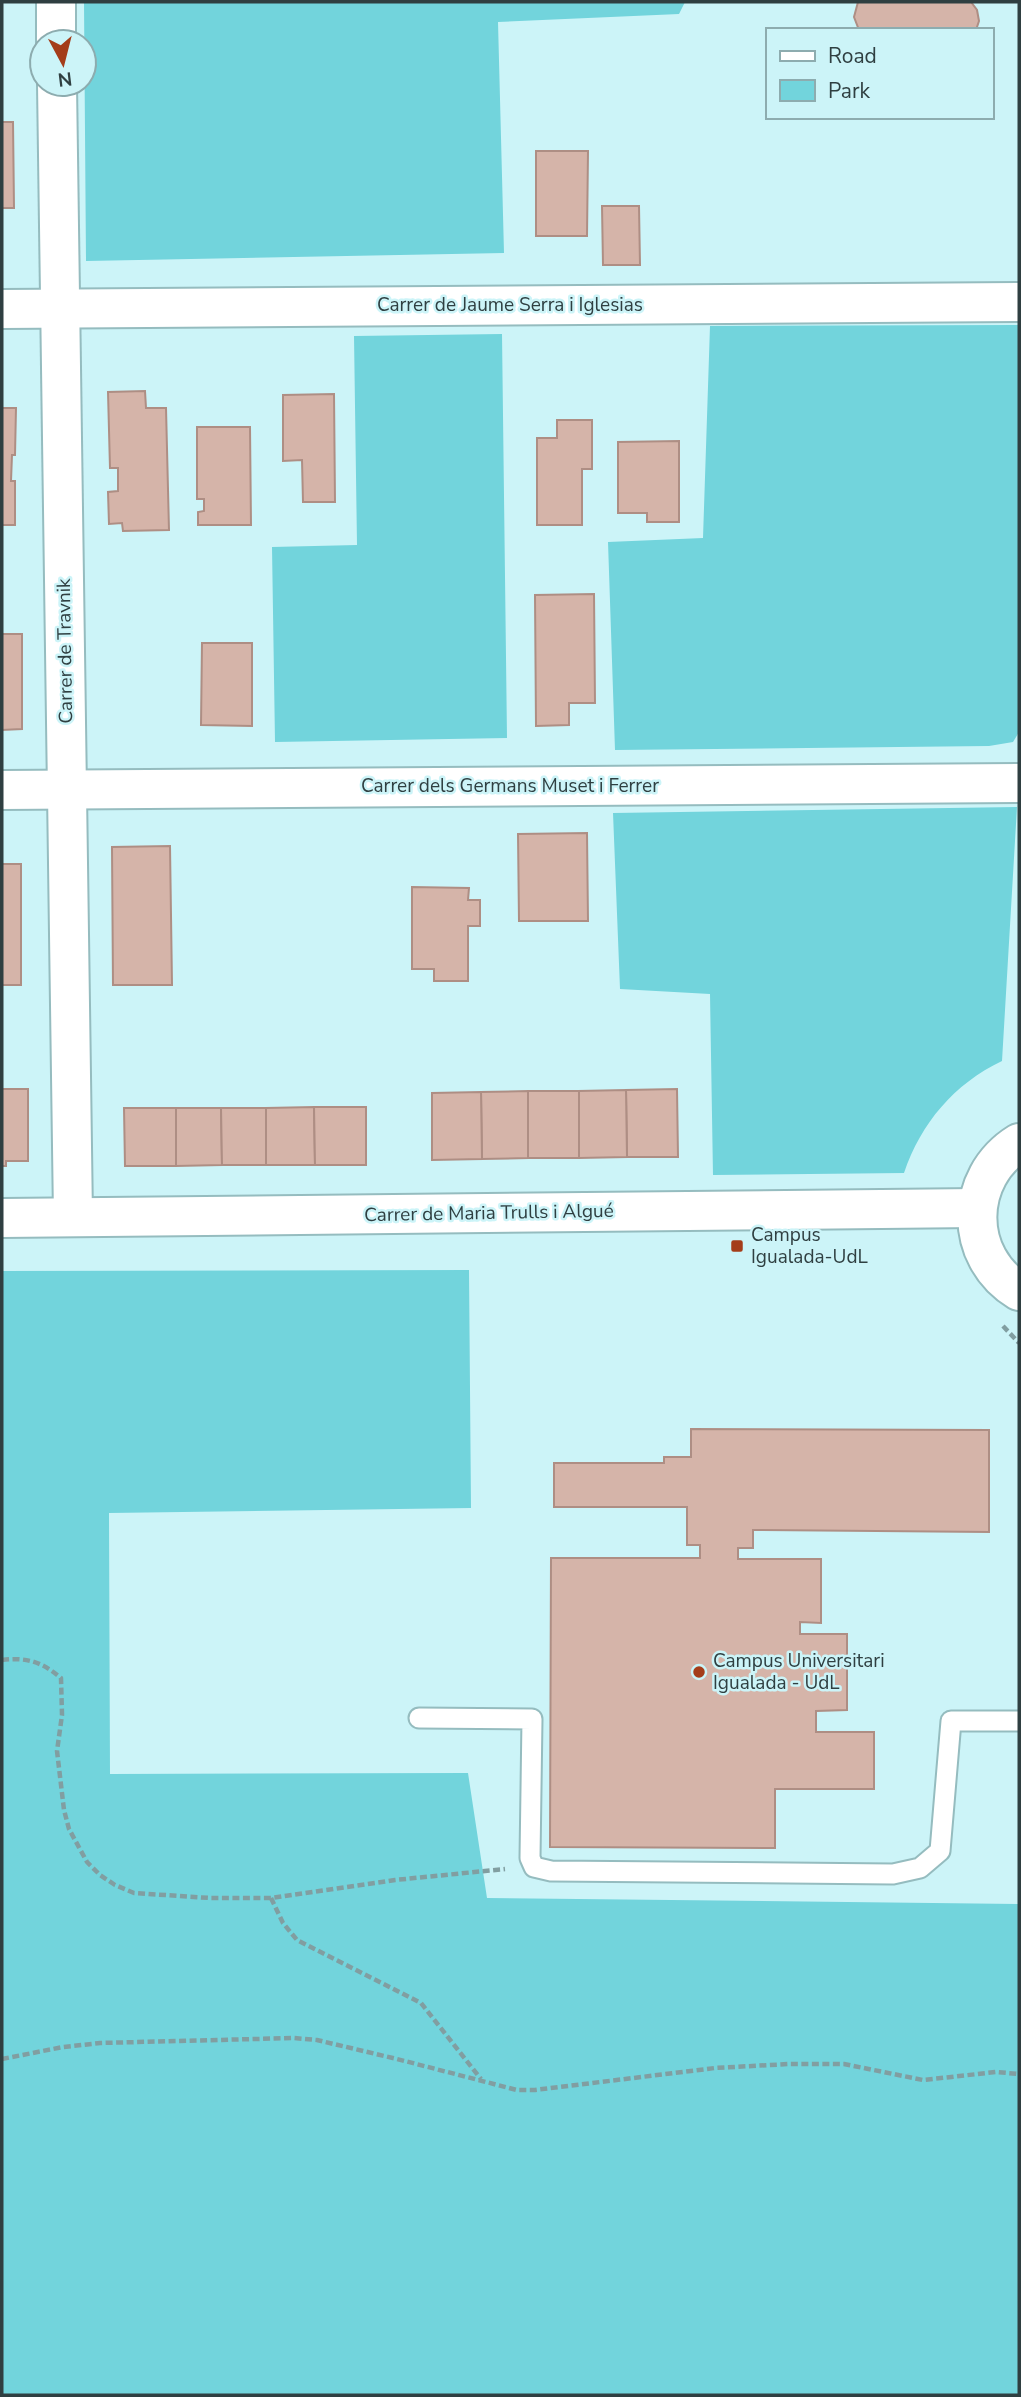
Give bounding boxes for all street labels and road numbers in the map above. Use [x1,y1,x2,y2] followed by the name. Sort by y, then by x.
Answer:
[377,292,643,318] street label: Carrer de Jaume Serra i Iglesias
[51,578,79,724] street label: Carrer de Travnik
[361,773,659,799] street label: Carrer dels Germans Muset i Ferrer
[364,1198,614,1228] street label: Carrer de Maria Trulls i Algué

